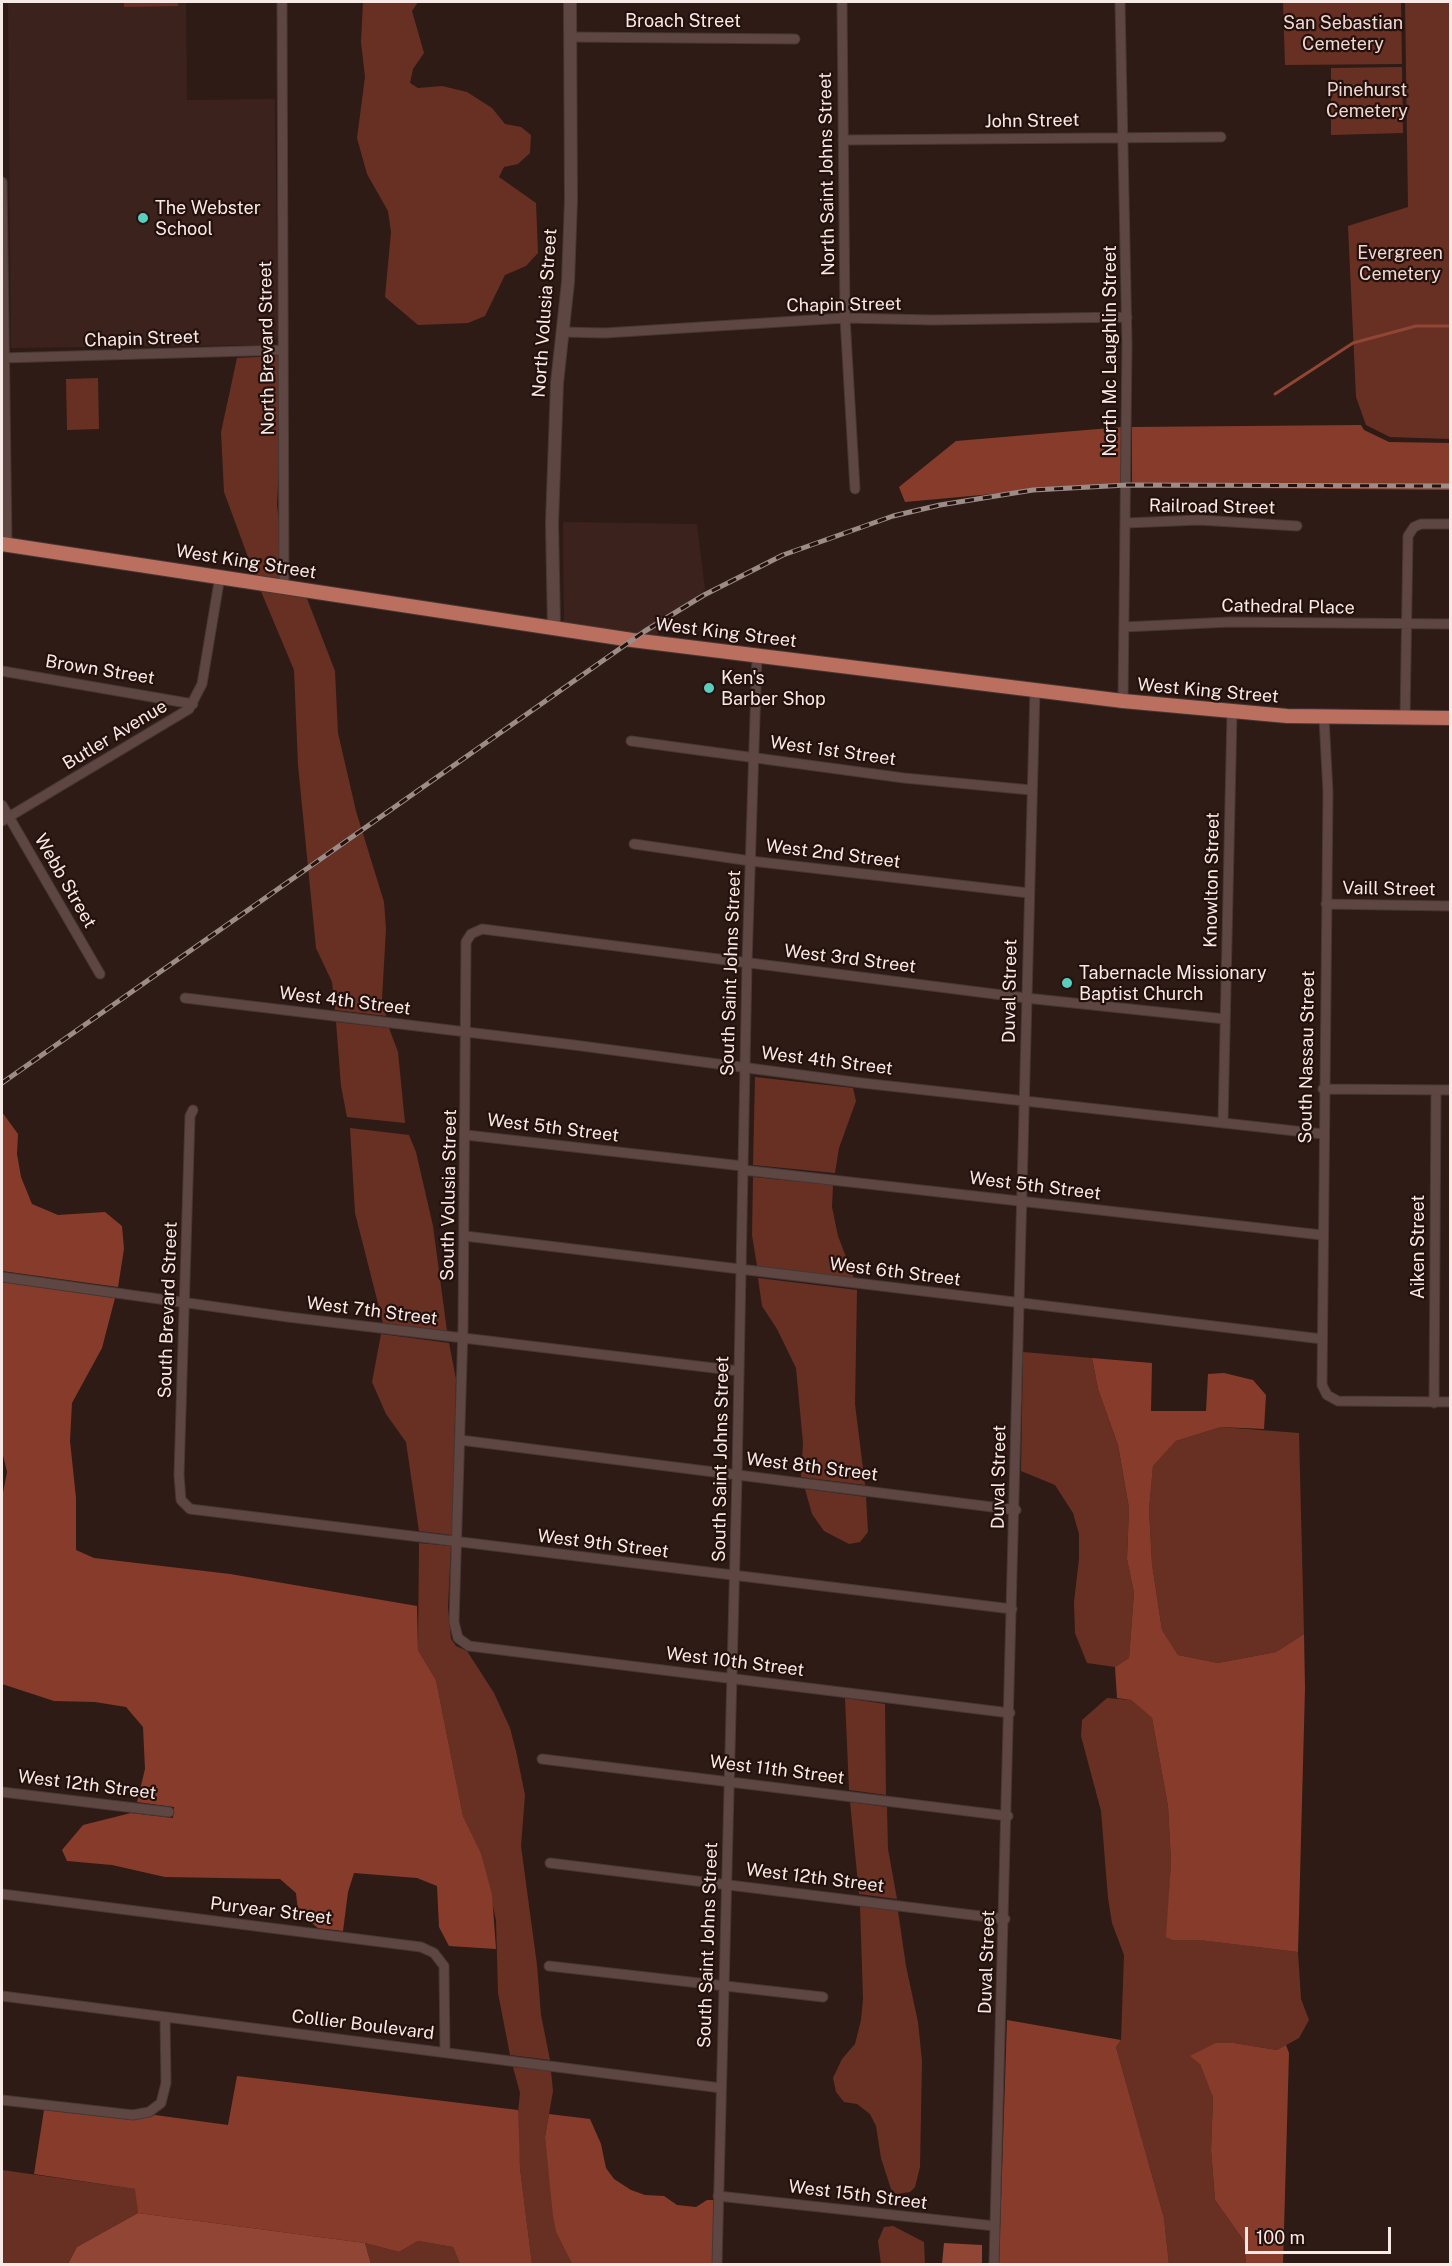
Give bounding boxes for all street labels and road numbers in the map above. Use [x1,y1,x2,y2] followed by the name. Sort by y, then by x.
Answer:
[625,10,741,32] street label: Broach Street
[814,72,840,276] street label: North Saint Johns Street
[984,109,1080,133] street label: John Street
[528,228,562,398] street label: North Volusia Street
[1099,245,1121,457] street label: North Mc Laughlin Street
[255,261,279,435] street label: North Brevard Street
[786,293,902,317] street label: Chapin Street
[84,326,200,352] street label: Chapin Street
[1149,495,1275,519] street label: Railroad Street
[174,540,318,584] street label: West King Street
[1221,595,1355,619] street label: Cathedral Place
[654,614,798,652] street label: West King Street
[44,651,156,689] street label: Brown Street
[1136,674,1280,708] street label: West King Street
[59,695,171,775] street label: Butler Avenue
[769,731,897,771] street label: West 1st Street
[1200,812,1224,948] street label: Knowlton Street
[29,830,101,932] street label: Webb Street
[764,835,902,873] street label: West 2nd Street
[717,870,745,1076] street label: South Saint Johns Street
[1342,877,1436,901] street label: Vaill Street
[998,939,1022,1043] street label: Duval Street
[783,940,917,978] street label: West 3rd Street
[1295,970,1319,1144] street label: South Nassau Street
[278,982,412,1020] street label: West 4th Street
[760,1042,894,1080] street label: West 4th Street
[437,1109,461,1281] street label: South Volusia Street
[486,1109,620,1147] street label: West 5th Street
[968,1167,1102,1205] street label: West 5th Street
[1407,1195,1429,1299] street label: Aiken Street
[154,1221,182,1399] street label: South Brevard Street
[828,1253,962,1291] street label: West 6th Street
[305,1292,439,1330] street label: West 7th Street
[708,1356,734,1562] street label: South Saint Johns Street
[987,1425,1011,1529] street label: Duval Street
[745,1448,879,1486] street label: West 8th Street
[536,1525,670,1563] street label: West 9th Street
[664,1643,806,1681] street label: West 10th Street
[708,1751,846,1789] street label: West 11th Street
[17,1766,157,1804] street label: West 12th Street
[694,1842,722,2048] street label: South Saint Johns Street
[745,1859,885,1897] street label: West 12th Street
[209,1893,333,1929] street label: Puryear Street
[974,1910,1000,2014] street label: Duval Street
[290,2006,436,2044] street label: Collier Boulevard
[787,2176,929,2214] street label: West 15th Street

